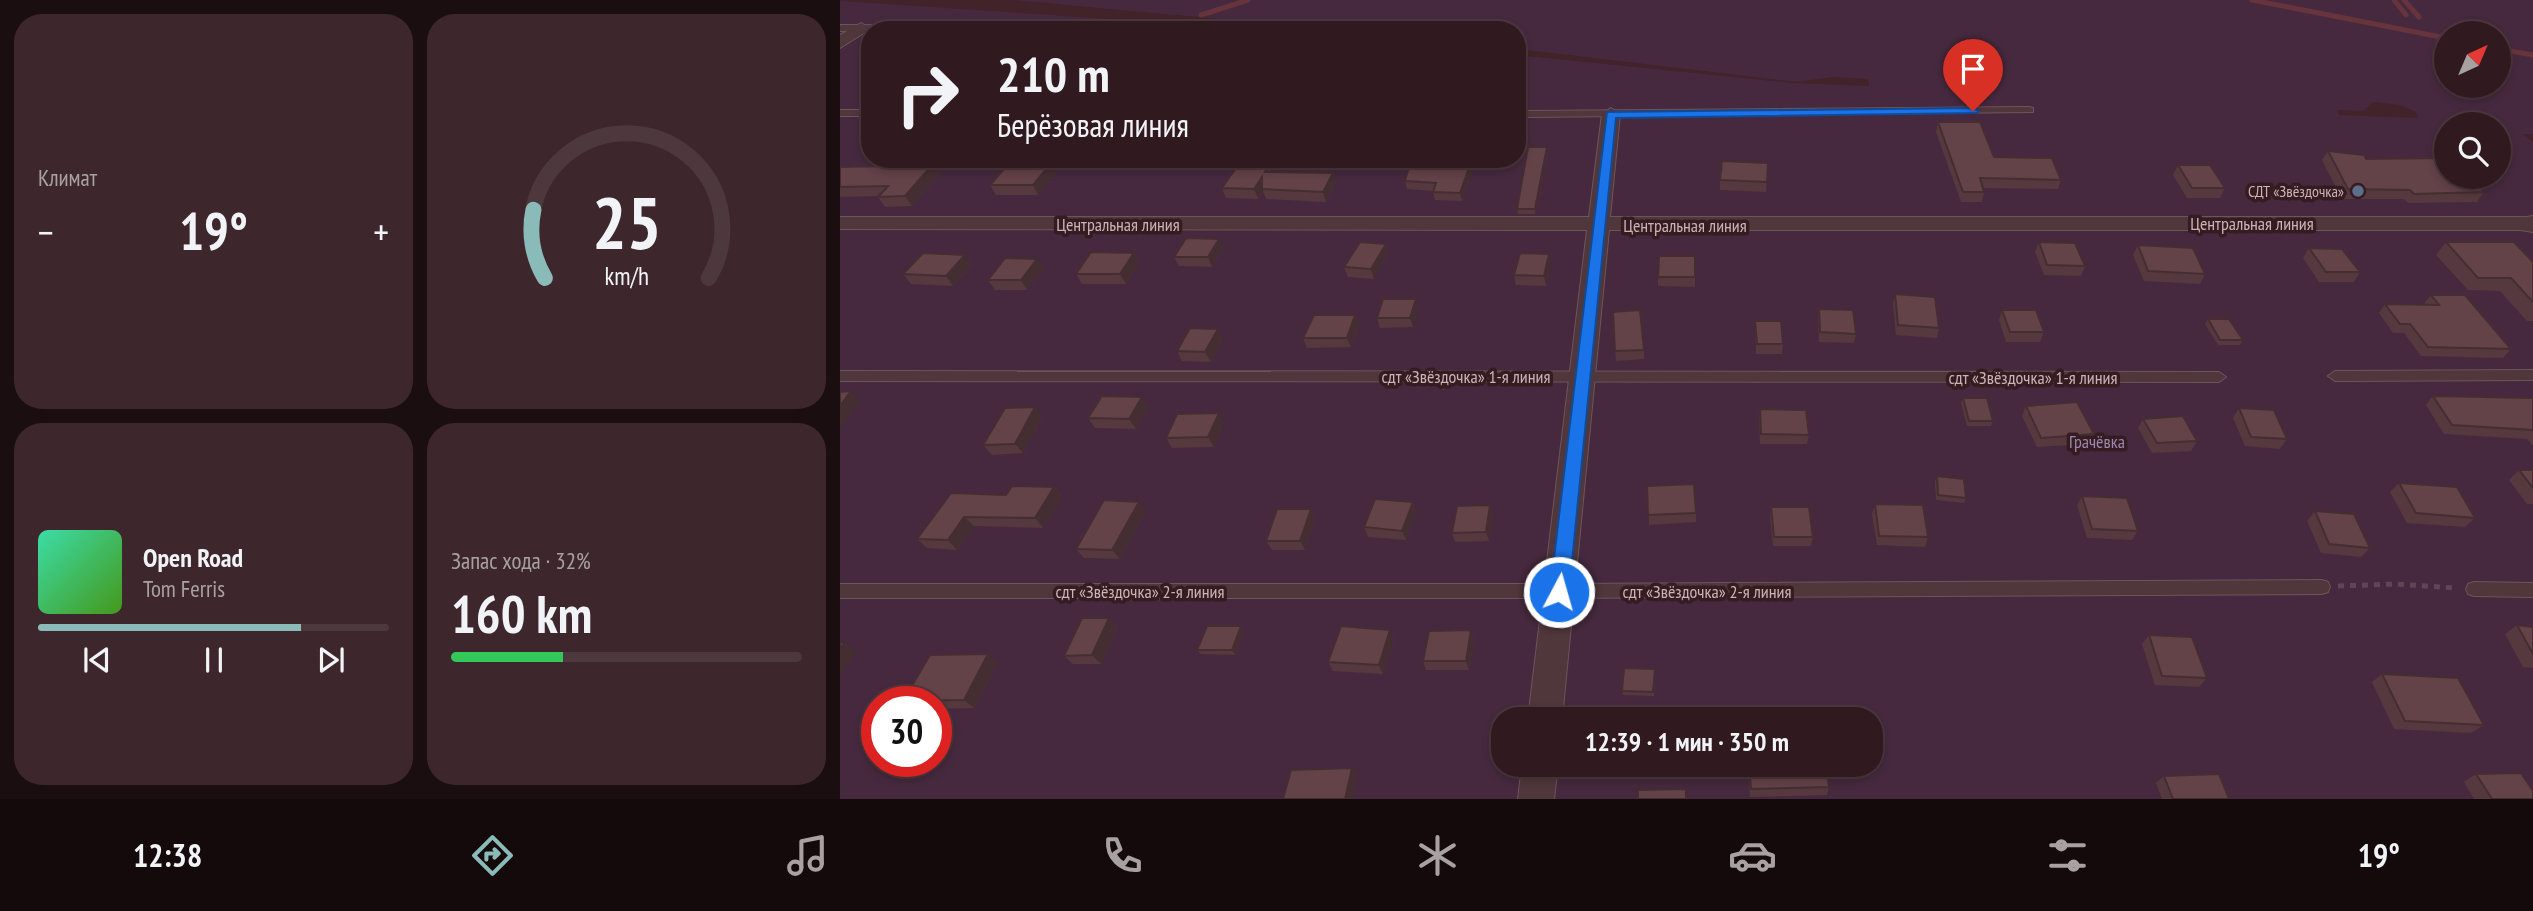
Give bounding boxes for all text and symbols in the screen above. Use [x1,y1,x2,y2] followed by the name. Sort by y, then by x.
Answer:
[2434,21,2511,98] north arrow
[2434,21,2511,189] map controls
[1943,39,2003,111] pin
[997,42,1110,106] text: 210 m
[882,49,973,140] icon: right
[1954,50,1992,88] icon: arrive
[997,104,1189,146] text: Берёзовая линия
[2434,112,2511,189] button: search
[38,163,97,192] text: Климат
[592,174,661,268] text: 25
[2248,181,2344,201] place label: СДТ «Звёздочка»
[2350,183,2366,199] marker: СДТ «Звёздочка»
[179,197,248,264] text: 19°
[38,207,54,256] text: −
[373,207,389,256] text: +
[2190,212,2314,235] street label: Центральная линия
[1056,213,1180,236] street label: Центральная линия
[1623,214,1747,237] street label: Центральная линия
[604,259,649,291] text: km/h
[1382,365,1550,388] street label: сдт «Звёздочка» 1-я линия
[1949,366,2117,389] street label: сдт «Звёздочка» 1-я линия
[2069,430,2125,453] park label: Грачёвка
[143,541,243,574] text: Open Road
[451,546,591,575] text: Запас хода · 32%
[1522,555,1596,629] position arrow
[143,574,225,603] text: Tom Ferris
[451,580,592,647] text: 160 km
[1056,580,1224,603] street label: сдт «Звёздочка» 2-я линия
[1623,580,1791,603] street label: сдт «Звёздочка» 2-я линия
[78,641,116,679] icon: previous
[195,641,233,679] icon: pause
[312,641,350,679] icon: next
[861,686,952,777] speed limit sign: 30
[1585,725,1789,758] text: 12:39 · 1 мин · 350 m
[468,831,517,880] icon: directions
[783,831,832,880] icon: music
[1098,831,1147,880] icon: phone
[1413,831,1462,880] icon: climate
[1728,831,1777,880] icon: car
[2043,831,2092,880] icon: filters
[133,834,202,876] text: 12:38
[2358,834,2400,876] text: 19°

